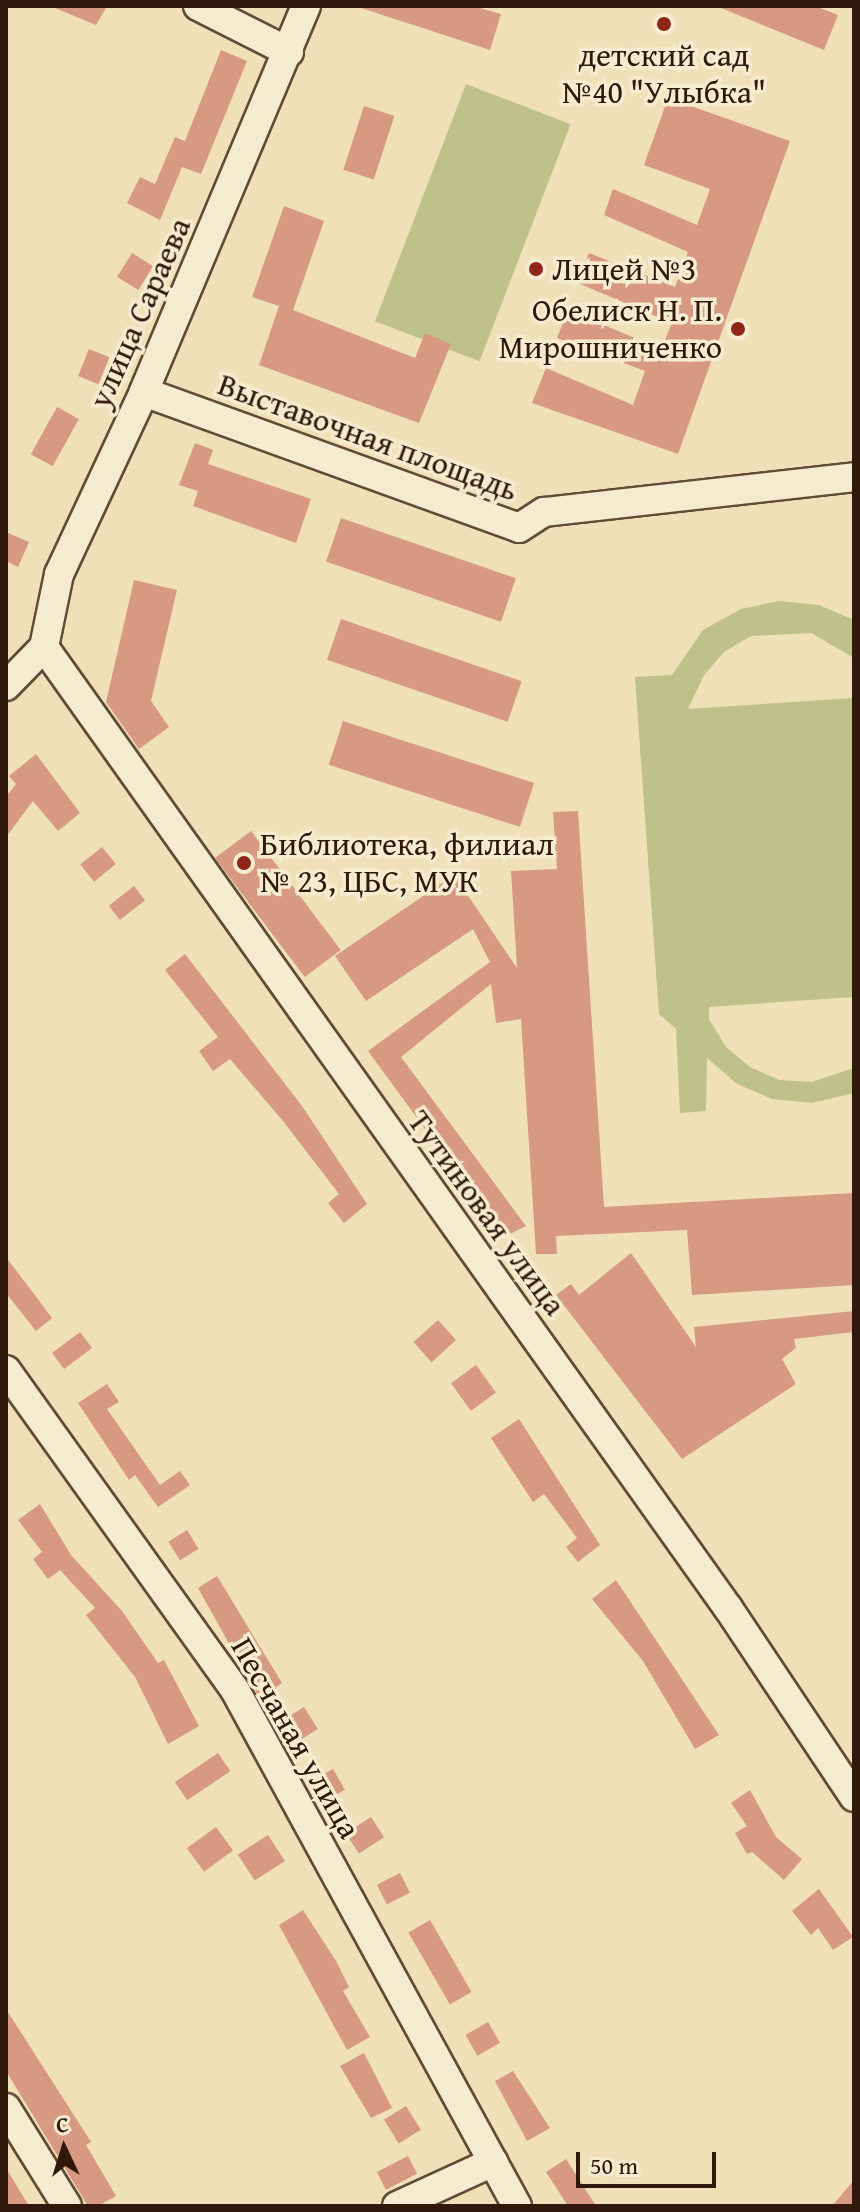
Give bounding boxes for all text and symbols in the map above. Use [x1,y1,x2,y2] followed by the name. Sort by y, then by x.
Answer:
[655,15,673,33] marker: детский сад №40 "Улыбка"
[562,37,766,112] place label: детский сад №40 "Улыбка"
[81,212,199,414] street label: улица Сараева
[552,250,696,288] place label: Лицей №3
[527,260,545,278] marker: Лицей №3
[499,292,722,367] place label: Обелиск Н. П. Мирошниченко
[729,320,747,338] marker: Обелиск Н. П. Мирошниченко
[213,365,523,509] street label: Выставочная площадь
[260,826,554,901] place label: Библиотека, филиал № 23, ЦБС, МУК
[235,854,253,872] marker: Библиотека, филиал № 23, ЦБС, МУК
[400,1103,574,1323] street label: Тутиновая улица
[223,1631,369,1845] street label: Песчаная улица
[24,2108,104,2188] north arrow
[55,2108,70,2140] text: С
[580,2136,720,2186] scale bar
[590,2148,638,2183] text: 50 m

